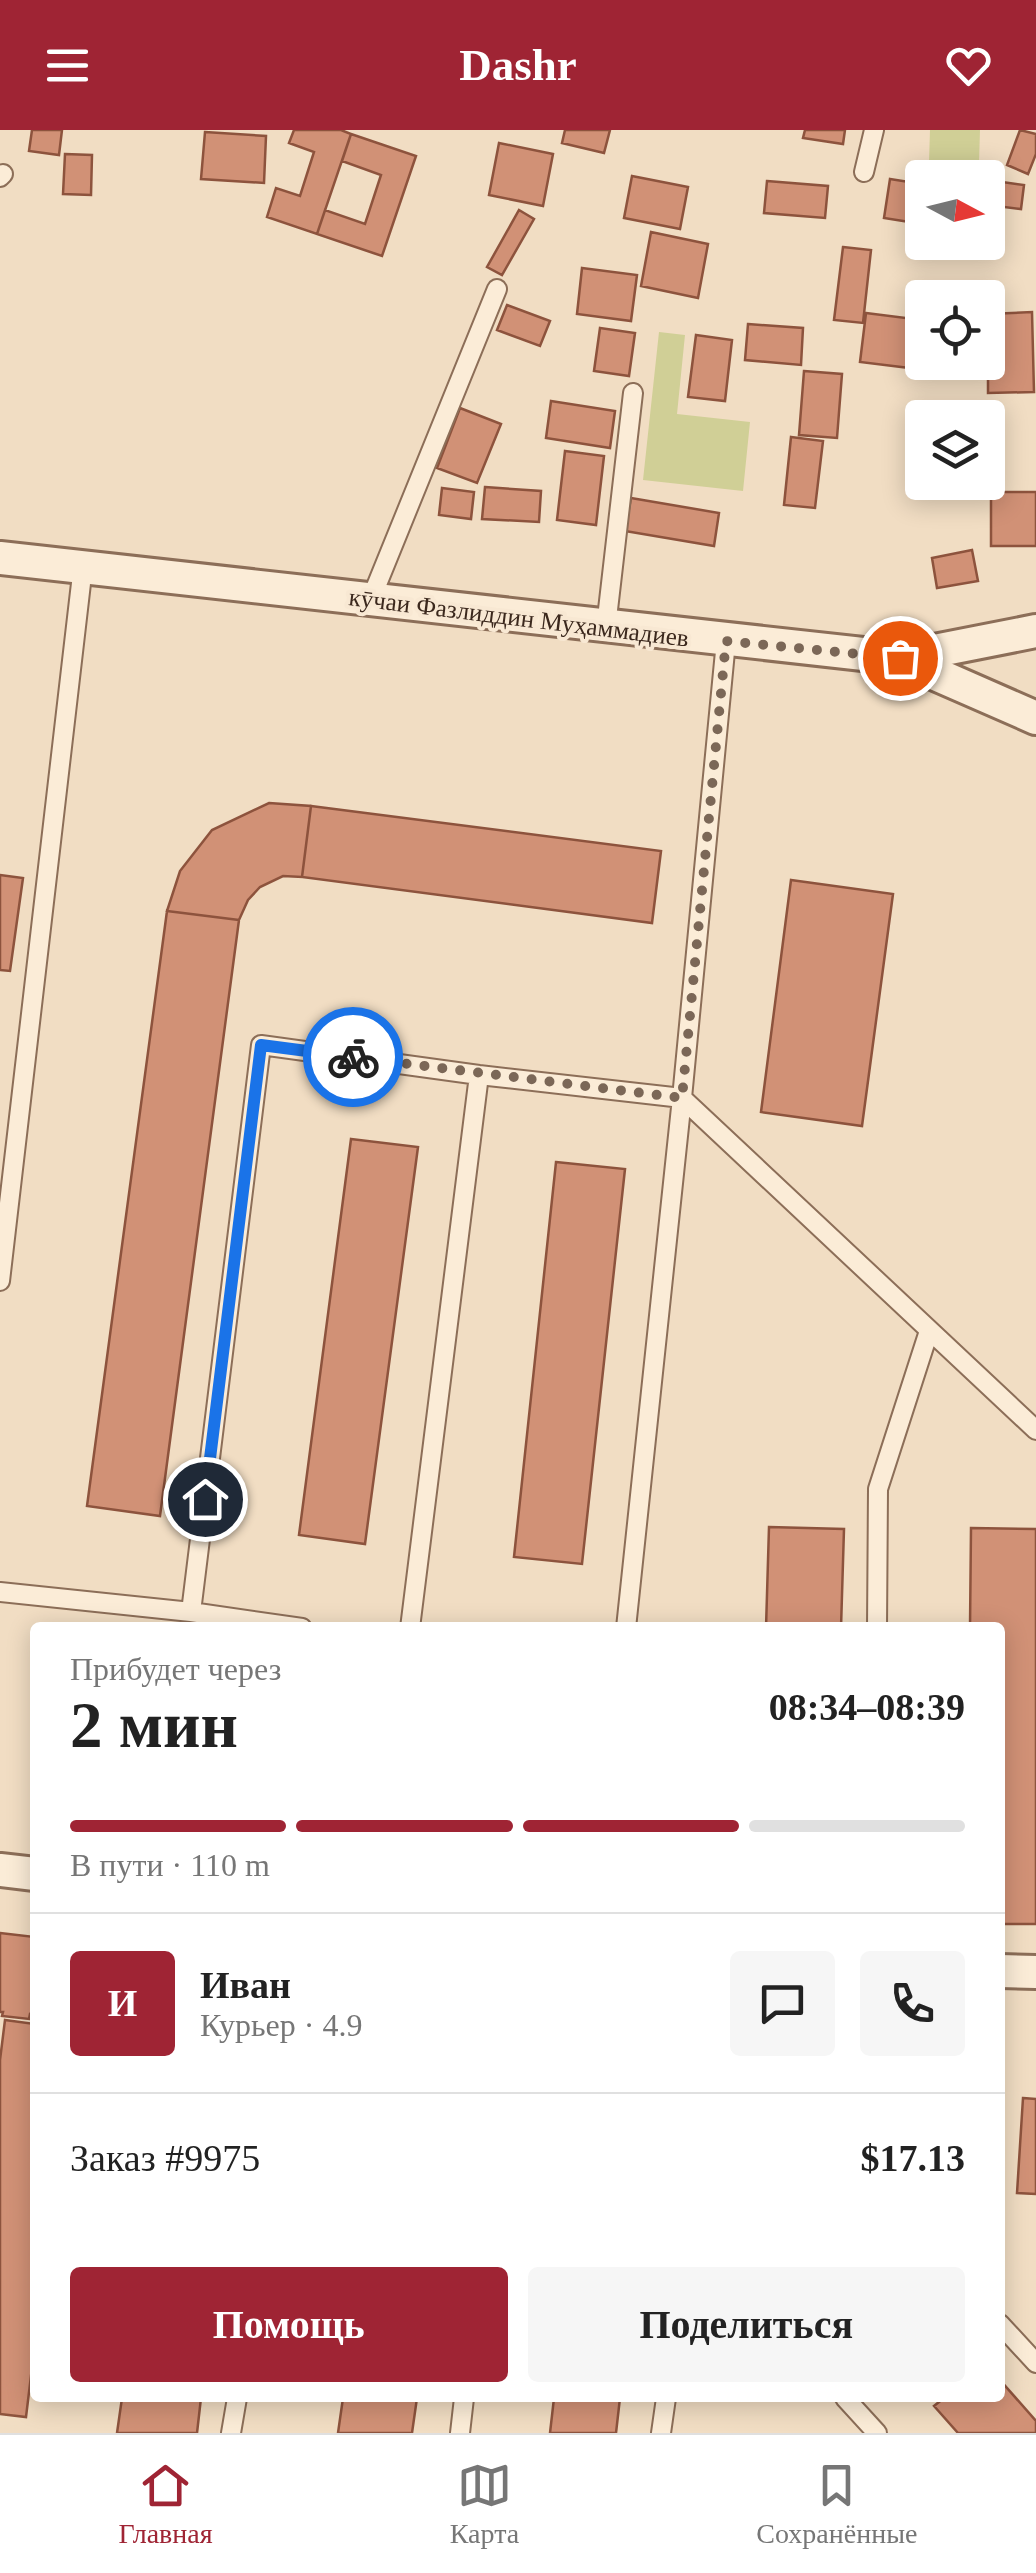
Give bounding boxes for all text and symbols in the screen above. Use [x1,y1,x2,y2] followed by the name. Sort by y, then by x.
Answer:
[40,38,95,93] icon: menu
[941,38,996,93] icon: heart
[459,40,577,90] text: Dashr
[905,160,1005,260] north arrow
[905,160,1005,500] map controls
[905,280,1005,380] button: locate
[905,400,1005,500] button: layers
[347,583,690,652] street label: кӯчаи Фазлиддин Муҳаммадиев
[858,616,943,701] pin
[873,631,928,686] icon: bag
[303,1007,403,1107] courier
[326,1030,381,1085] icon: bike
[163,1457,248,1542] pin
[178,1472,233,1527] icon: home
[70,1651,281,1687] text: Прибудет через
[769,1686,965,1728] text: 08:34–08:39
[70,1689,238,1761] text: 2 мин
[70,1847,270,1883] text: В пути · 110 m
[730,1951,835,2056] button: chat
[860,1951,965,2056] button: phone
[200,1964,291,2006] text: Иван
[108,1982,137,2024] text: И
[200,2007,362,2043] text: Курьер · 4.9
[70,2137,260,2179] text: Заказ #9975
[861,2137,965,2179] text: $17.13
[70,2267,508,2382] button: Помощь
[528,2267,965,2382] button: Поделиться
[119,2458,213,2550] tab: Главная
[450,2458,519,2550] tab: Карта
[756,2458,917,2550] tab: Сохранённые

